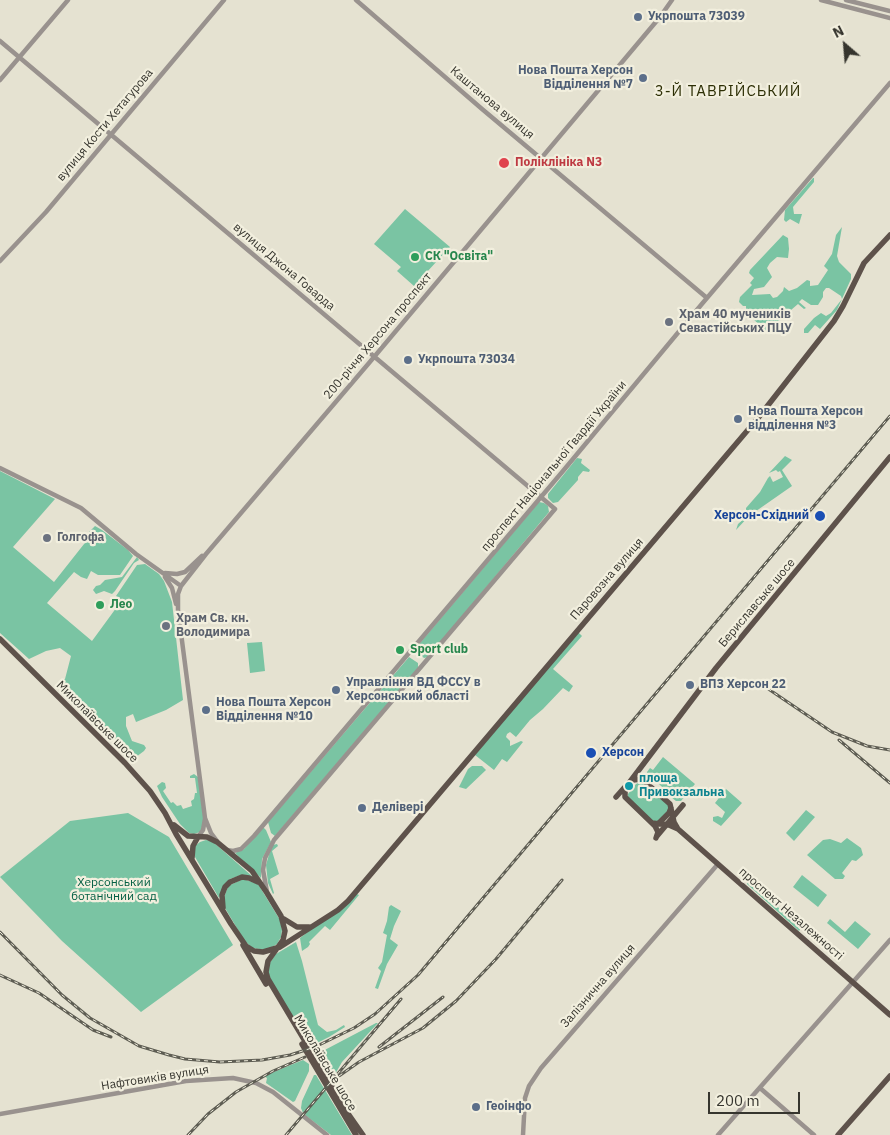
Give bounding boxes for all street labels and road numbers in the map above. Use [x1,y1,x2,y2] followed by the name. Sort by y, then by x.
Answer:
[447,64,537,142] street label: Каштанова вулиця
[54,66,156,184] street label: вулиця Кости Хетагурова
[230,220,338,314] street label: вулиця Джона Говарда
[321,270,435,402] street label: 200-річчя Херсона проспект
[478,378,630,554] street label: проспект Національної Гвардії України
[567,535,647,623] street label: Паровозна вулиця
[716,556,798,650] street label: Бериславське шосе
[53,678,141,766] street label: Миколаївське шосе
[736,865,846,963] street label: проспект Незалежності
[558,941,638,1031] street label: Залізнична вулиця
[291,1012,359,1114] street label: Миколаївське шосе
[100,1062,210,1094] street label: Нафтовиків вулиця

